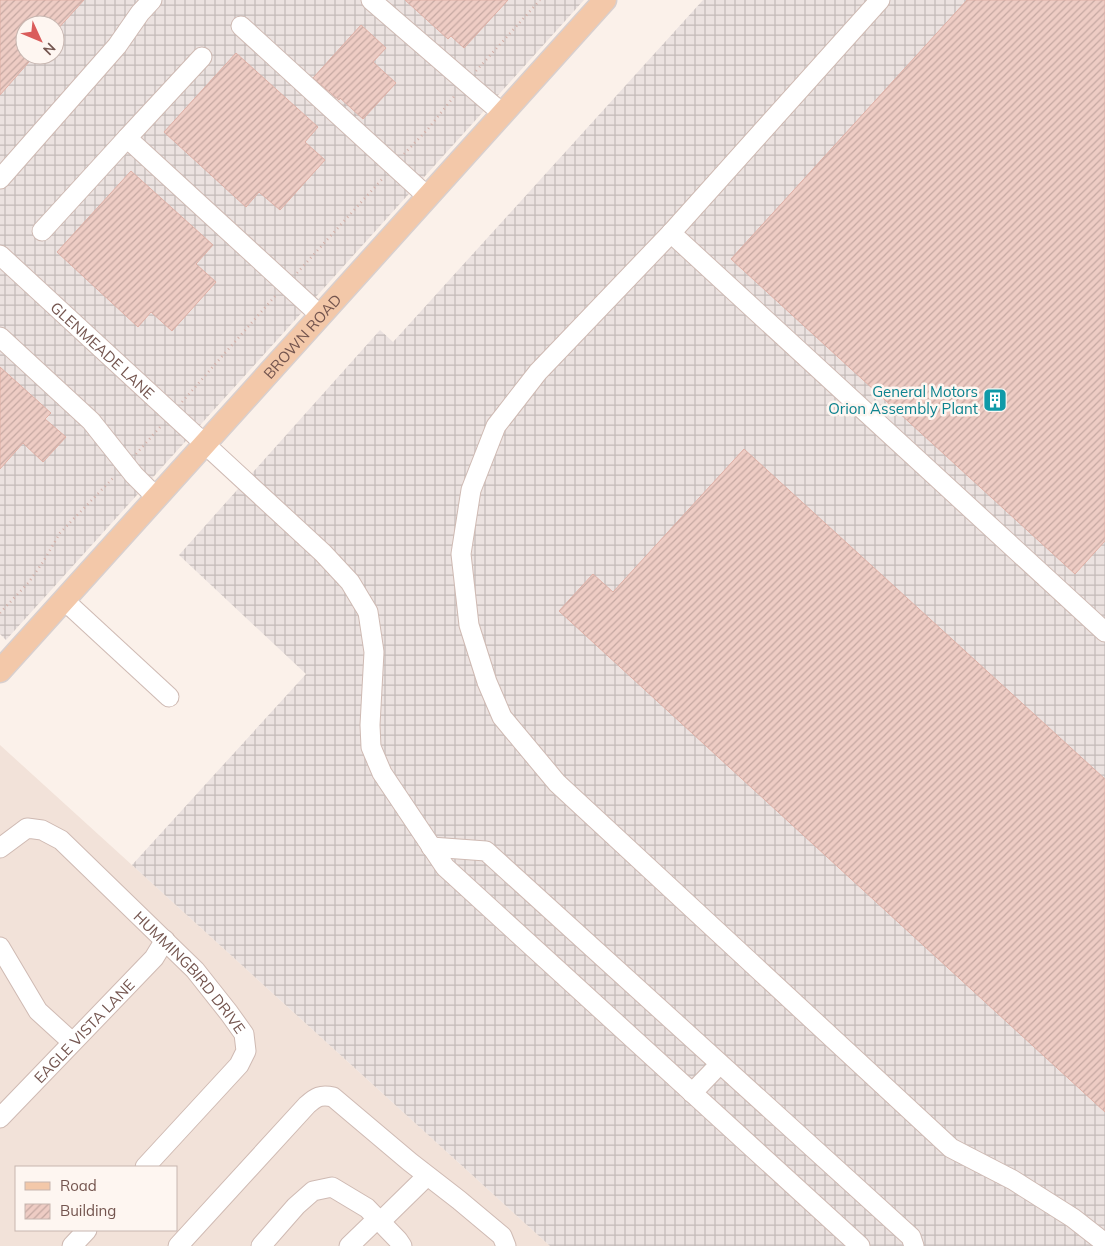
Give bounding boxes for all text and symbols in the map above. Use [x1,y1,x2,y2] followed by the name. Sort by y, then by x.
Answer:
[15,15,65,65] north arrow
[39,39,59,59] text: N
[259,290,345,382] street label: BROWN ROAD
[47,297,159,403] street label: GLENMEADE LANE
[828,382,978,418] place label: General Motors Orion Assembly Plant
[982,387,1008,413] building icon: General Motors Orion Assembly Plant
[130,907,250,1037] street label: HUMMINGBIRD DRIVE
[30,975,138,1087] street label: EAGLE VISTA LANE
[15,1166,178,1231] legend
[60,1176,97,1195] text: Road
[60,1201,116,1220] text: Building

